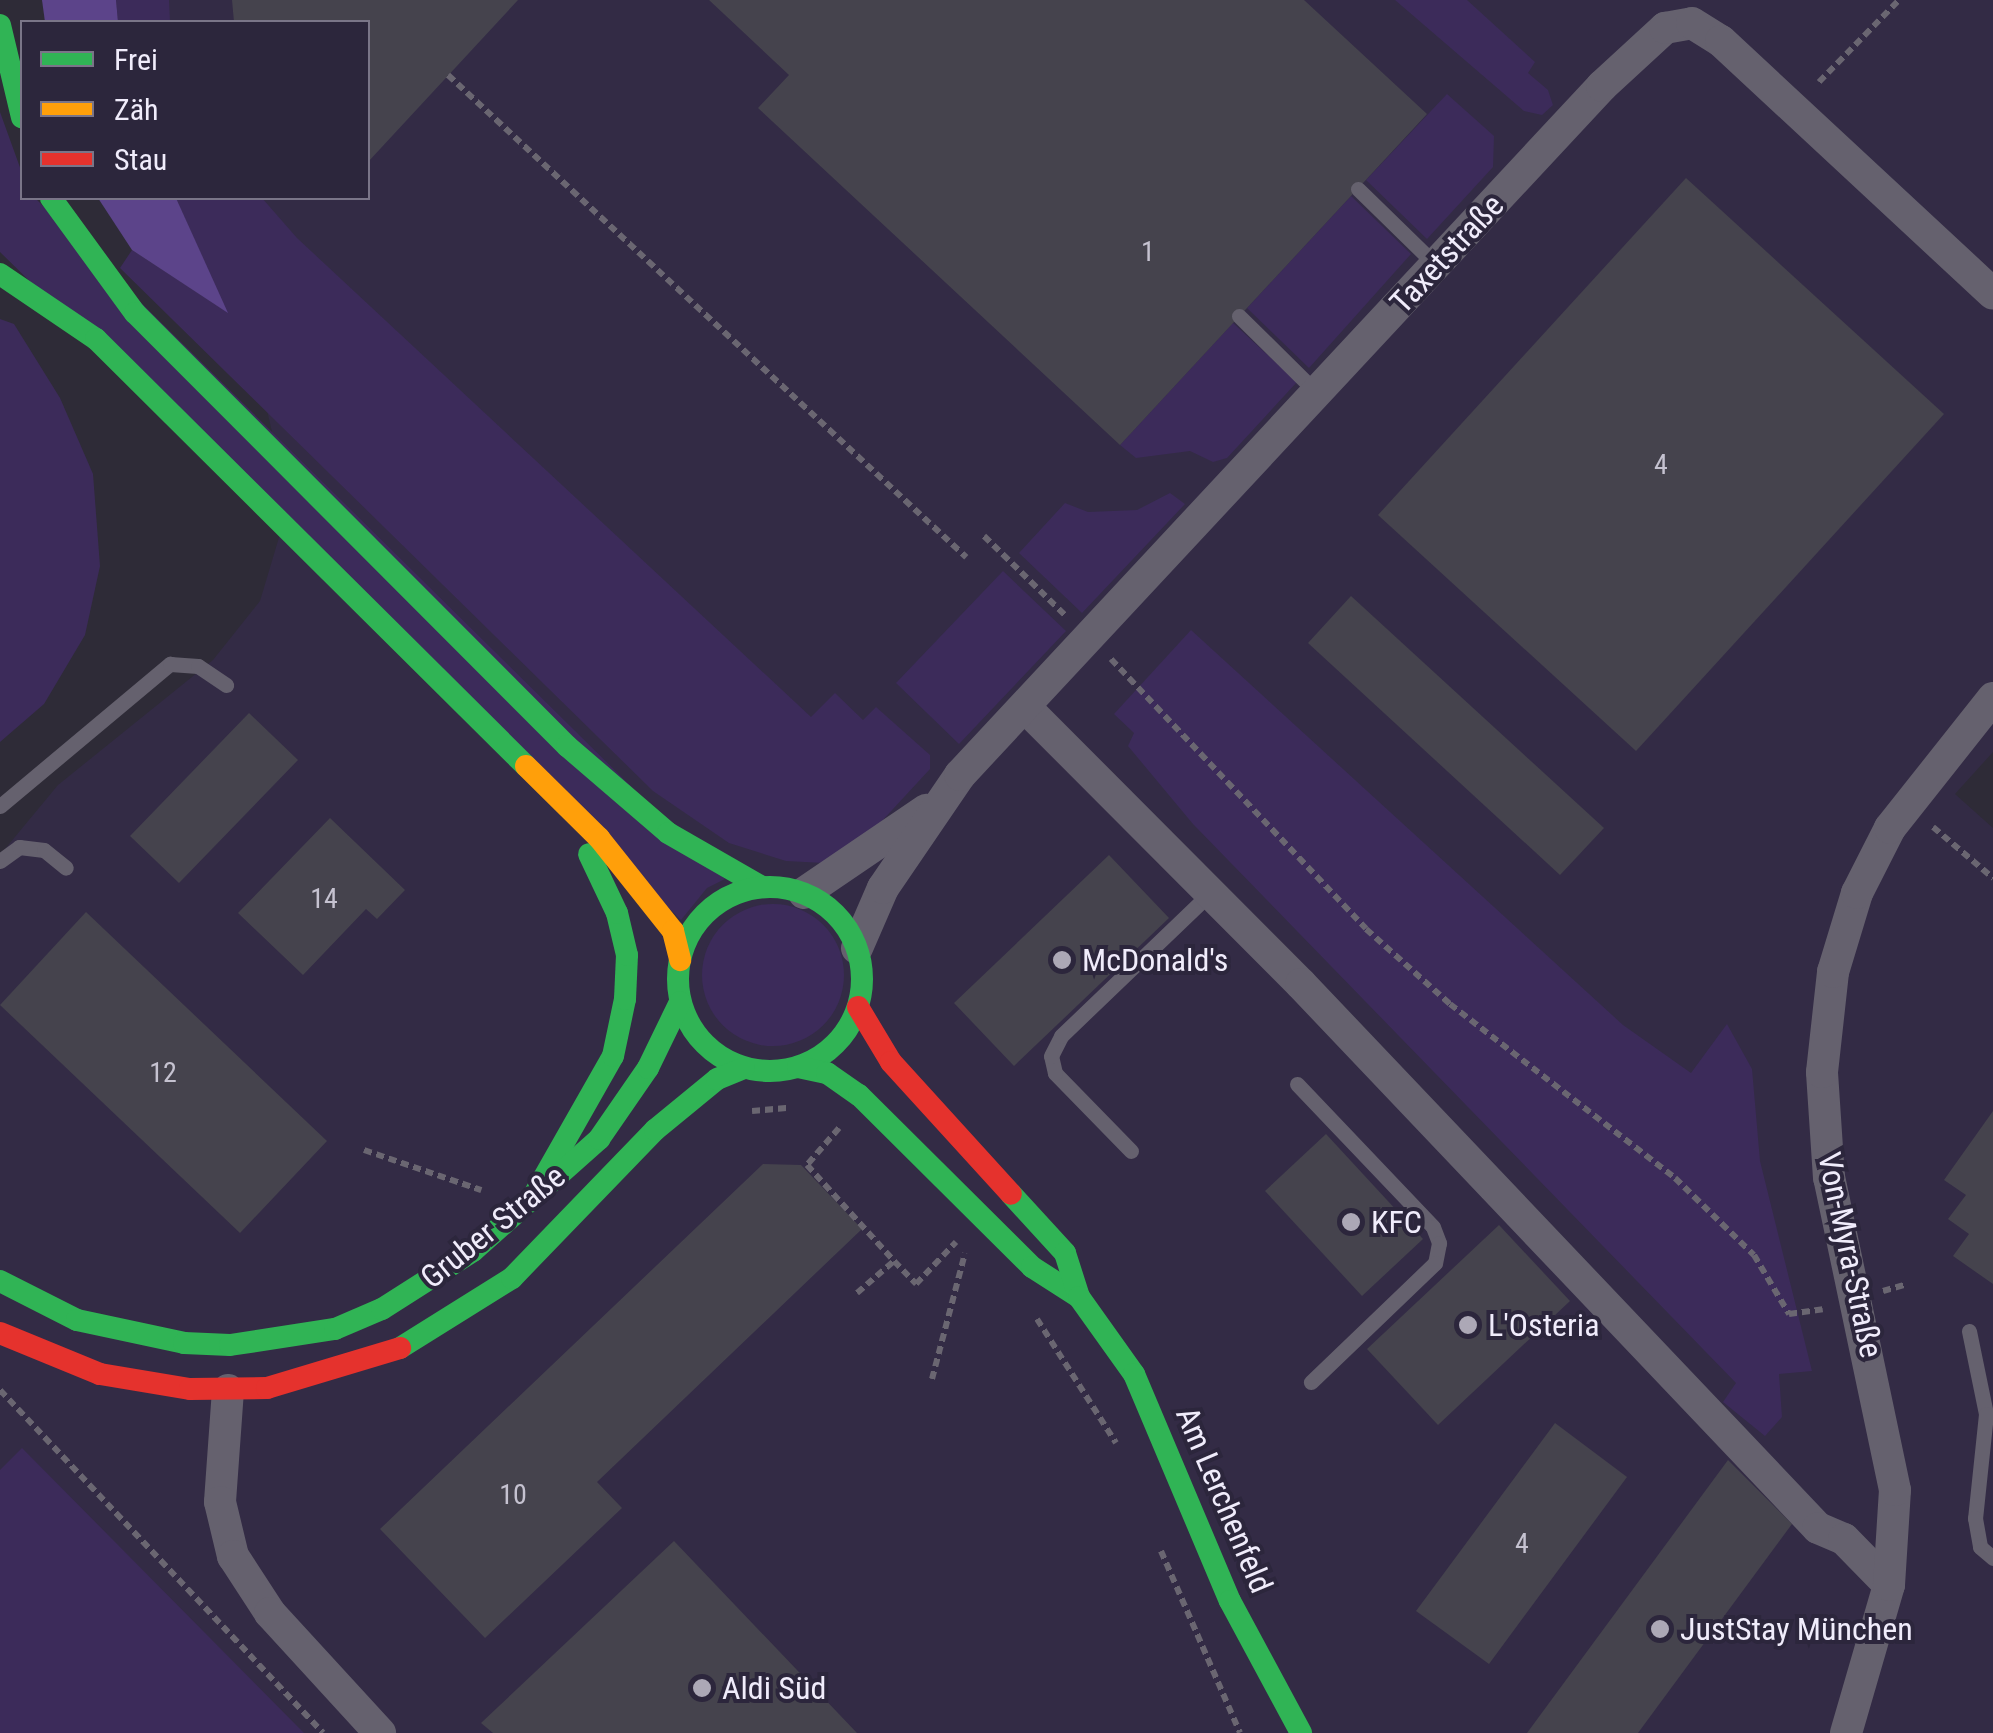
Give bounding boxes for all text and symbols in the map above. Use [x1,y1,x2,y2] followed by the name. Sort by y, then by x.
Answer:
[20,20,370,200] legend
[114,42,158,77] text: Frei
[114,92,159,127] text: Zäh
[114,142,167,177] text: Stau
[1382,187,1512,321] street label: Taxetstraße
[1141,235,1155,269] house number: 1
[1654,448,1668,482] house number: 4
[310,882,338,916] house number: 14
[1082,941,1228,979] place label: McDonald's
[1051,949,1073,971] marker: McDonald's
[149,1056,177,1090] house number: 12
[1810,1149,1890,1361] street label: Von-Myra-Straße
[413,1157,573,1297] street label: Gruber Straße
[1371,1203,1422,1241] place label: KFC
[1340,1211,1362,1233] marker: KFC
[1488,1306,1600,1344] place label: L'Osteria
[1457,1314,1479,1336] marker: L'Osteria
[1168,1401,1280,1599] street label: Am Lerchenfeld
[499,1478,527,1512] house number: 10
[1515,1527,1529,1561] house number: 4
[1680,1610,1913,1648] place label: JustStay München
[1649,1618,1671,1640] marker: JustStay München
[722,1669,826,1707] place label: Aldi Süd
[691,1677,713,1699] marker: Aldi Süd

